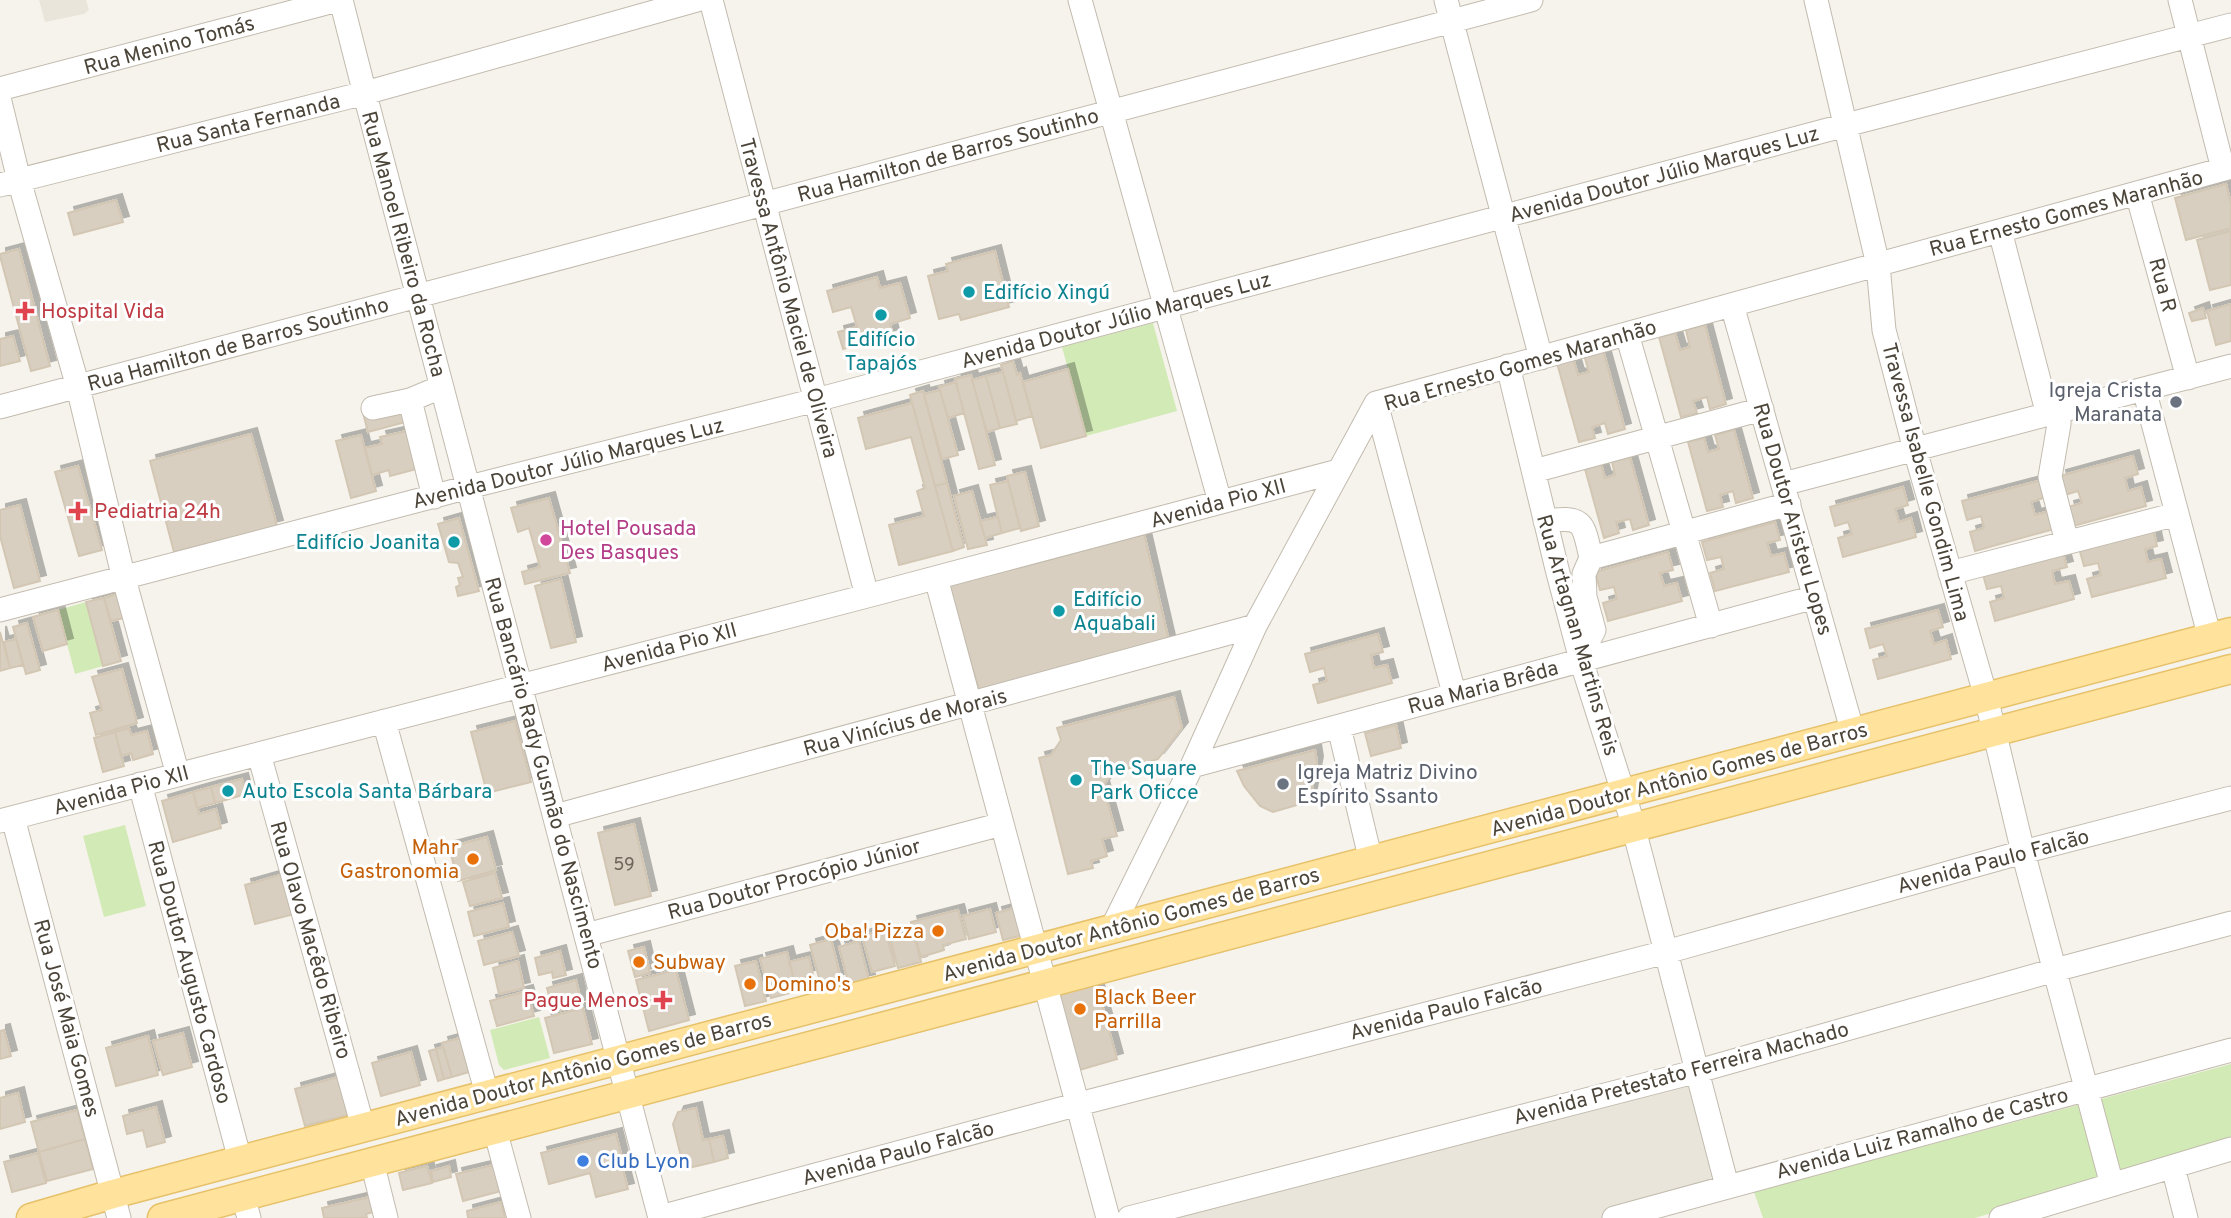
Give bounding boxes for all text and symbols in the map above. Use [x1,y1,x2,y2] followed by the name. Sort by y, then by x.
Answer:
[81,11,258,82] street label: Rua Menino Tomás
[154,89,343,160] street label: Rua Santa Fernanda
[795,103,1102,210] street label: Rua Hamilton de Barros Soutinho
[354,108,451,380] street label: Rua Manoel Ribeiro da Rocha
[1506,121,1822,230] street label: Avenida Doutor Júlio Marques Luz
[732,135,843,461] street label: Travessa Antônio Maciel de Oliveira
[1926,165,2206,264] street label: Rua Ernesto Gomes Maranhão
[2141,255,2182,316] street label: Rua R
[958,267,1274,376] street label: Avenida Doutor Júlio Marques Luz
[983,280,1110,307] place label: Edifício Xingú
[961,284,977,300] marker: Edifício Xingú
[85,292,392,399] street label: Rua Hamilton de Barros Soutinho
[41,299,165,326] place label: Hospital Vida
[15,301,35,321] marker: Hospital Vida
[873,307,889,323] marker: Edifício Tapajós
[1381,315,1660,418] street label: Rua Ernesto Gomes Maranhão
[845,327,917,378] place label: Edifício Tapajós
[1874,340,1975,625] street label: Travessa Isabelle Gondim Lima
[2048,378,2162,429] place label: Igreja Crista Maranata
[2168,394,2184,410] marker: Igreja Crista Maranata
[1745,400,1838,639] street label: Rua Doutor Aristeu Lopes
[410,413,727,516] street label: Avenida Doutor Júlio Marques Luz
[1147,473,1289,536] street label: Avenida Pio XII
[94,499,221,526] place label: Pediatria 24h
[68,501,88,521] marker: Pediatria 24h
[1529,512,1624,759] street label: Rua Artagnan Martins Reis
[560,516,696,567] place label: Hotel Pousada Des Basques
[295,530,440,557] place label: Edifício Joanita
[538,532,554,548] marker: Hotel Pousada Des Basques
[446,534,462,550] marker: Edifício Joanita
[477,574,608,972] street label: Rua Bancário Rady Gusmão do Nascimento
[1073,587,1156,638] place label: Edifício Aquabali
[1051,603,1067,619] marker: Edifício Aquabali
[598,617,740,680] street label: Avenida Pio XII
[1405,655,1562,722] street label: Rua Maria Brêda
[801,683,1010,764] street label: Rua Vinícius de Morais
[1488,717,1871,844] street label: Avenida Doutor Antônio Gomes de Barros
[1090,756,1199,807] place label: The Square Park Oficce
[50,760,192,823] street label: Avenida Pio XII
[1297,760,1478,811] place label: Igreja Matriz Divino Espírito Ssanto
[1068,772,1084,788] marker: The Square Park Oficce
[1275,776,1291,792] marker: Igreja Matriz Divino Espírito Ssanto
[242,779,492,806] place label: Auto Escola Santa Bárbara
[220,783,236,799] marker: Auto Escola Santa Bárbara
[263,818,356,1062] street label: Rua Olavo Macêdo Ribeiro
[1894,824,2092,901] street label: Avenida Paulo Falcão
[665,834,924,927] street label: Rua Doutor Procópio Júnior
[340,835,459,886] place label: Mahr Gastronomia
[140,838,237,1107] street label: Rua Doutor Augusto Cardoso
[465,851,481,867] marker: Mahr Gastronomia
[613,854,635,877] house number: 59
[940,862,1323,989] street label: Avenida Doutor Antônio Gomes de Barros
[26,916,105,1120] street label: Rua José Maia Gomes
[824,919,924,946] place label: Oba! Pizza
[930,923,946,939] marker: Oba! Pizza
[653,950,726,977] place label: Subway
[631,954,647,970] marker: Subway
[764,972,851,999] place label: Domino's
[1347,973,1546,1047] street label: Avenida Paulo Falcão
[742,976,758,992] marker: Domino's
[1094,985,1197,1036] place label: Black Beer Parrilla
[523,988,649,1015] place label: Pague Menos
[655,992,671,1008] marker: Pague Menos
[1072,1001,1088,1017] marker: Black Beer Parrilla
[392,1007,775,1134] street label: Avenida Doutor Antônio Gomes de Barros
[1511,1017,1852,1132] street label: Avenida Pretestato Ferreira Machado
[1773,1082,2072,1187] street label: Avenida Luiz Ramalho de Castro
[799,1116,997,1193] street label: Avenida Paulo Falcão
[597,1149,690,1176] place label: Club Lyon
[575,1153,591,1169] marker: Club Lyon

